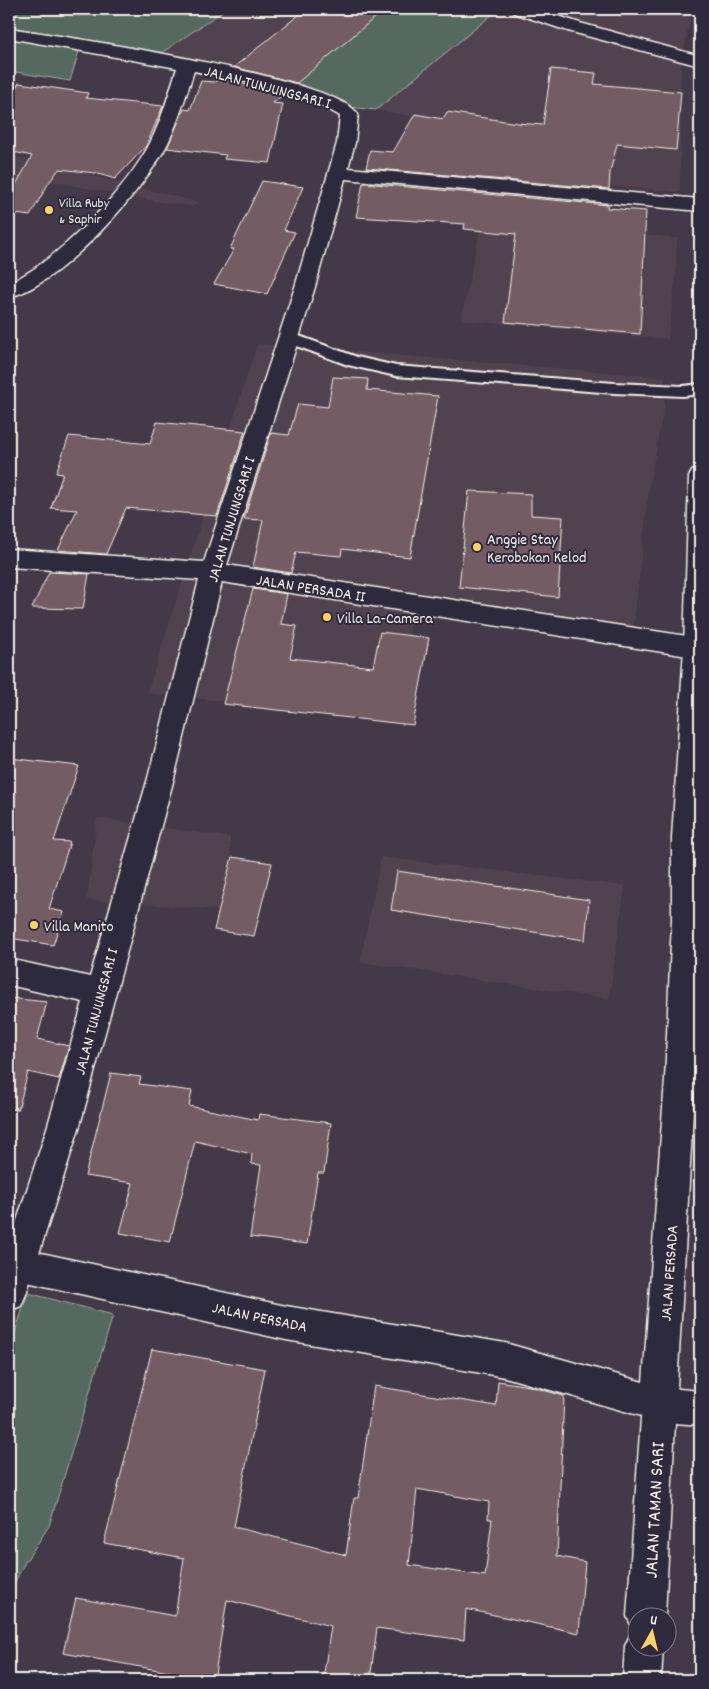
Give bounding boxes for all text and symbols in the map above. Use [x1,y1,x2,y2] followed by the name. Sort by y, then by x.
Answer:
[202,60,333,116] street label: JALAN TUNJUNGSARI I
[59,194,110,230] place label: Villa Ruby & Saphir
[43,204,55,216] marker: Villa Ruby & Saphir
[202,454,262,585] street label: JALAN TUNJUNGSARI I
[487,529,587,570] place label: Anggie Stay Kerobokan Kelod
[471,541,483,553] marker: Anggie Stay Kerobokan Kelod
[254,569,367,609] street label: JALAN PERSADA II
[337,608,433,631] place label: Villa La-Camera
[321,611,333,623] marker: Villa La-Camera
[44,916,114,939] place label: Villa Manito
[28,919,40,931] marker: Villa Manito
[69,946,125,1077] street label: JALAN TUNJUNGSARI I
[656,1224,685,1322] street label: JALAN PERSADA
[210,1297,309,1340] street label: JALAN PERSADA
[639,1441,674,1579] street label: JALAN TAMAN SARI
[626,1606,676,1656] north arrow
[649,1611,659,1632] text: U

